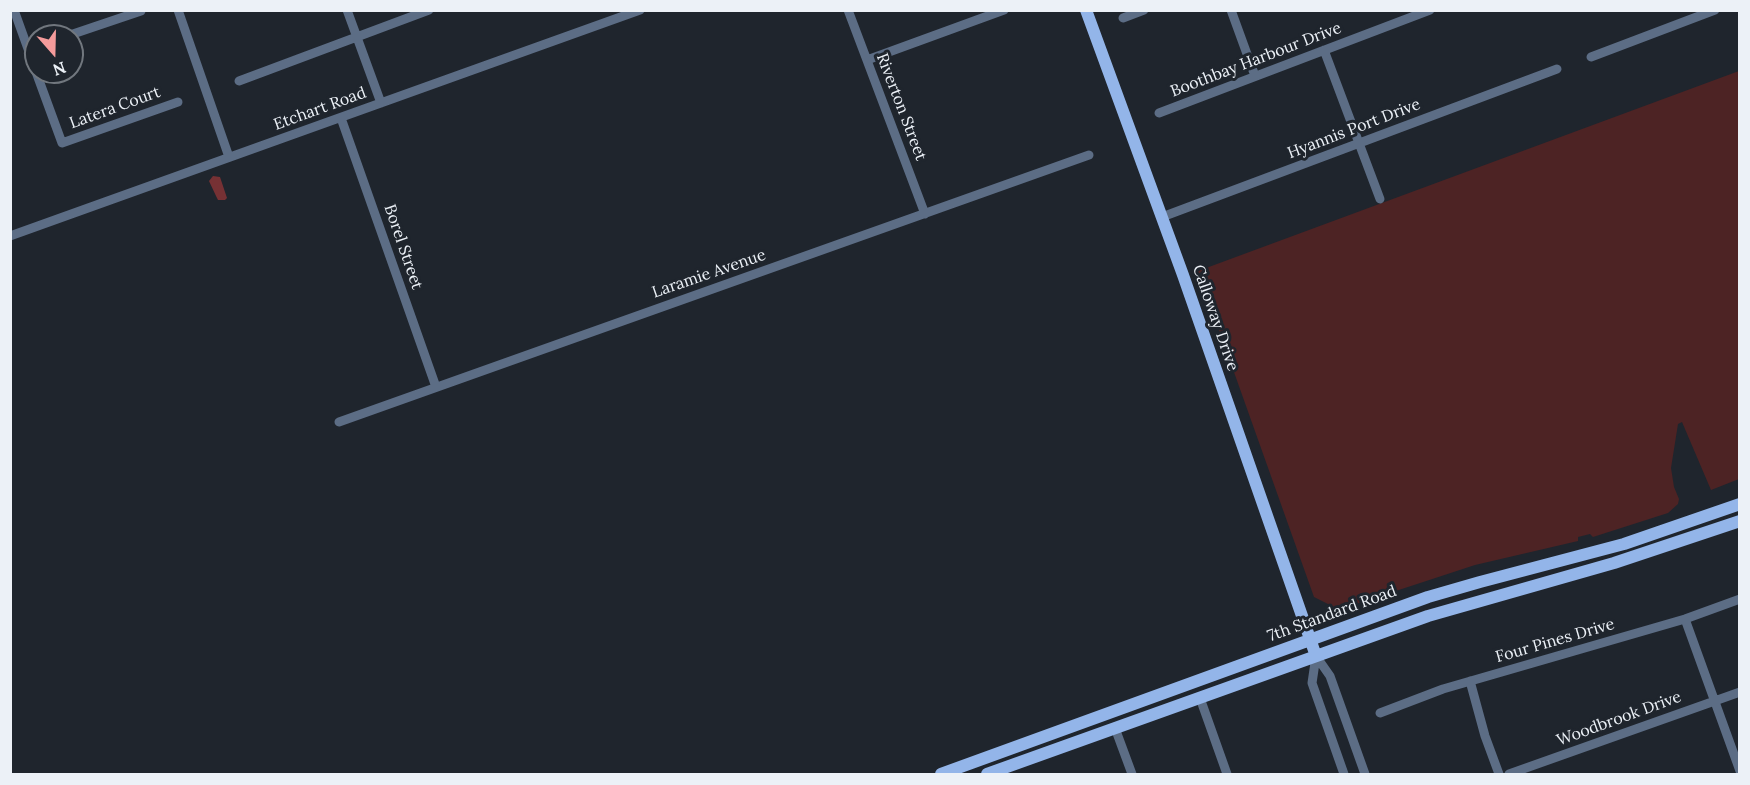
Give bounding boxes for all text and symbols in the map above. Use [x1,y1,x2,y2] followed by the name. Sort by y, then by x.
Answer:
[1168,19,1344,101] street label: Boothbay Harbour Drive
[24,24,84,84] north arrow
[872,51,930,163] street label: Riverton Street
[50,58,69,81] text: N
[67,83,163,133] street label: Latera Court
[271,83,369,135] street label: Etchart Road
[1285,95,1423,163] street label: Hyannis Port Drive
[379,202,427,292] street label: Borel Street
[650,246,768,302] street label: Laramie Avenue
[1188,263,1242,373] street label: Calloway Drive
[1265,582,1399,646] street label: 7th Standard Road
[1493,615,1617,667] street label: Four Pines Drive
[1554,688,1684,750] street label: Woodbrook Drive

